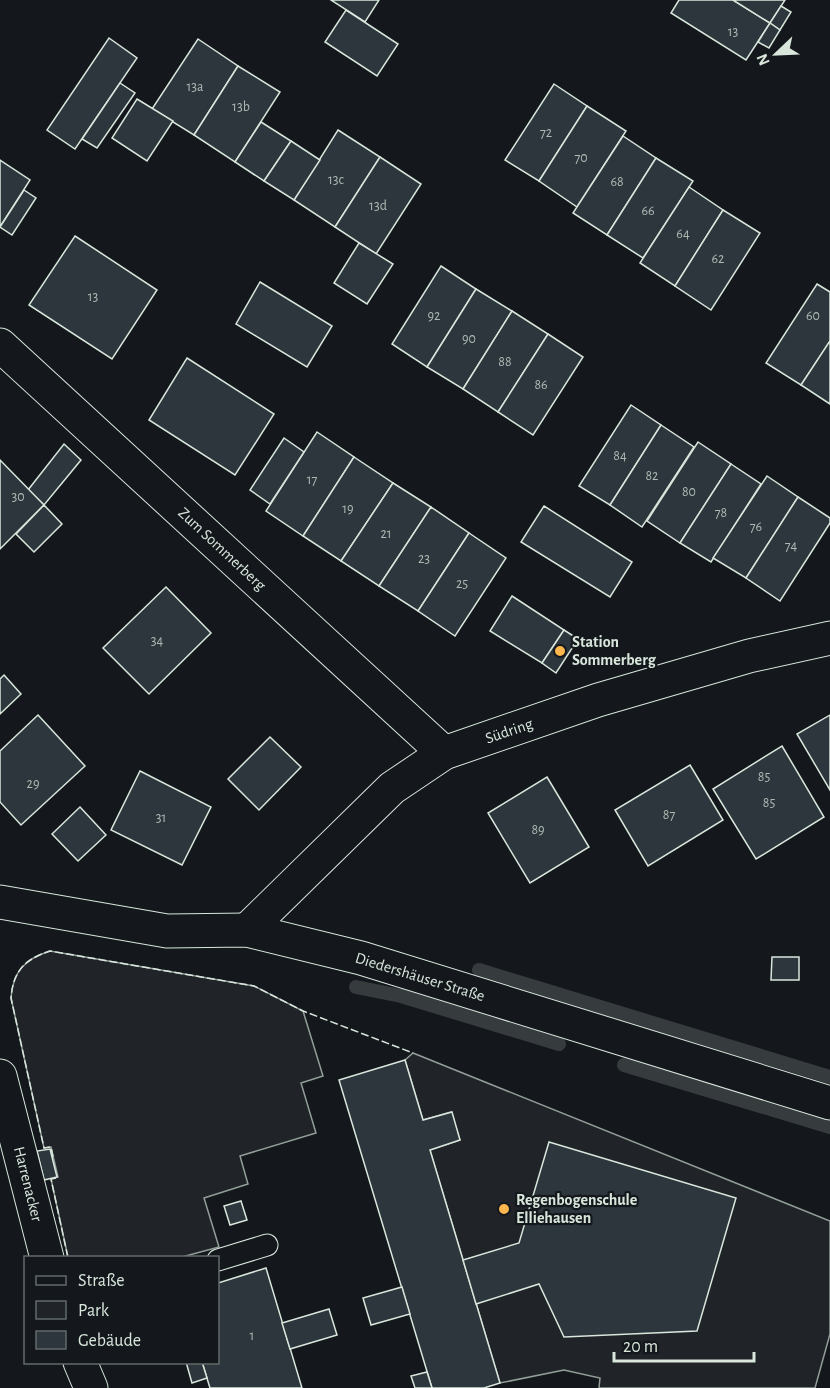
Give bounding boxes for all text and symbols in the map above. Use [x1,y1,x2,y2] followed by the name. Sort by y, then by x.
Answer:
[746,24,806,84] north arrow
[728,25,739,39] house number: 13
[754,51,773,68] text: N
[186,80,204,94] house number: 13a
[232,100,250,114] house number: 13b
[540,126,552,140] house number: 72
[574,151,588,165] house number: 70
[328,173,345,187] house number: 13c
[610,175,624,189] house number: 68
[369,199,387,213] house number: 13d
[641,204,655,218] house number: 66
[676,227,690,241] house number: 64
[712,252,724,266] house number: 62
[88,290,99,304] house number: 13
[428,309,440,323] house number: 92
[806,309,820,323] house number: 60
[462,332,476,346] house number: 90
[498,355,512,369] house number: 88
[534,378,548,392] house number: 86
[613,449,627,463] house number: 84
[645,469,659,483] house number: 82
[307,473,317,487] house number: 17
[682,485,696,499] house number: 80
[11,490,25,504] house number: 30
[342,502,354,516] house number: 19
[175,505,269,594] street label: Zum Sommerberg
[715,506,727,520] house number: 78
[750,520,762,534] house number: 76
[380,527,392,541] house number: 21
[785,539,798,553] house number: 74
[418,552,430,566] house number: 23
[456,577,468,591] house number: 25
[151,634,164,648] house number: 34
[572,634,657,668] place label: Station Sommerberg
[553,644,567,658] marker: Station Sommerberg
[483,715,535,747] street label: Südring
[758,770,770,784] house number: 85
[27,777,39,791] house number: 29
[763,796,775,810] house number: 85
[663,808,675,822] house number: 87
[156,811,166,825] house number: 31
[531,823,545,837] house number: 89
[353,950,487,1004] street label: Diedershäuser Straße
[11,1145,45,1224] street label: Harrenacker
[516,1192,638,1226] place label: Regenbogenschule Elliehausen
[497,1202,511,1216] marker: Regenbogenschule Elliehausen
[24,1256,219,1364] legend
[78,1272,124,1290] text: Straße
[78,1302,110,1320] text: Park
[614,1325,754,1363] scale bar
[250,1329,254,1343] house number: 1
[78,1332,141,1350] text: Gebäude
[623,1338,658,1356] text: 20 m

